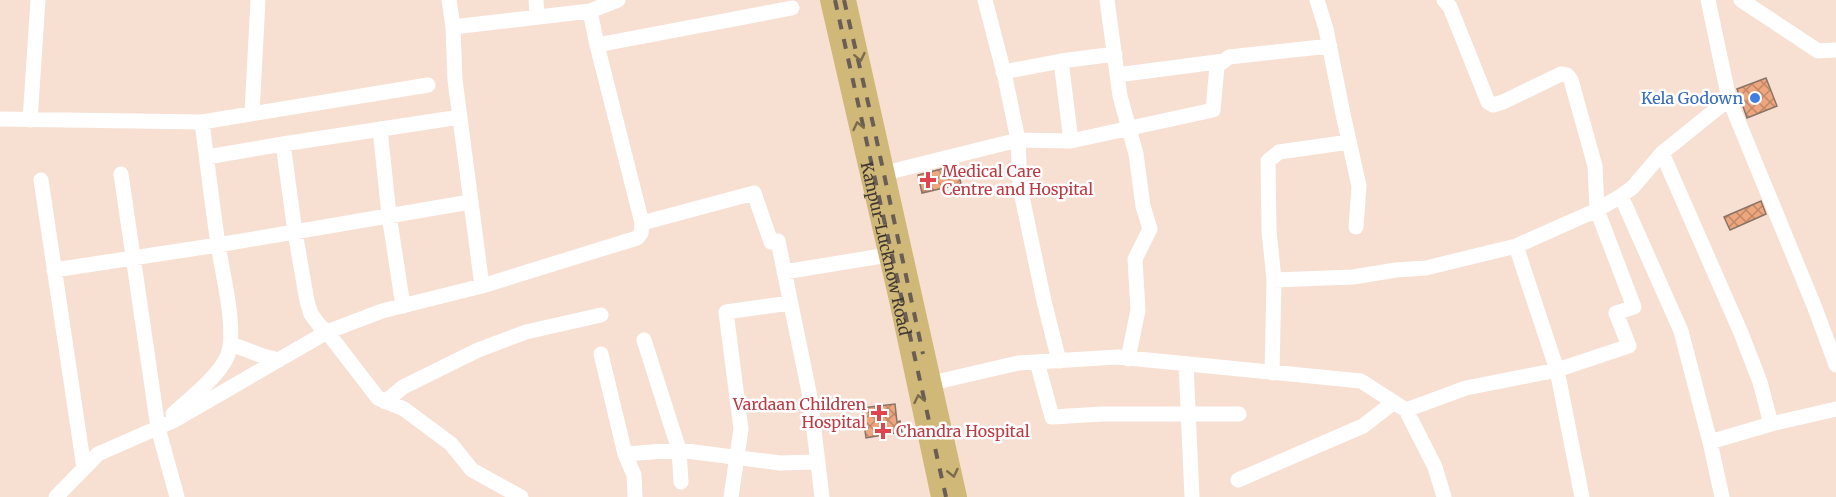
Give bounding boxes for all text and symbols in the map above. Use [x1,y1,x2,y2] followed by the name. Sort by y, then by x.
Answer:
[852,52,865,62] one-way arrow
[1641,88,1743,108] place label: Kela Godown
[1748,91,1762,105] marker: Kela Godown
[852,122,865,132] one-way arrow
[856,160,915,338] street label: Kanpur-Lucknow Road
[942,161,1093,199] place label: Medical Care Centre and Hospital
[919,171,937,189] marker: Medical Care Centre and Hospital
[732,394,866,432] place label: Vardaan Children Hospital
[913,394,926,404] one-way arrow
[870,404,888,422] marker: Vardaan Children Hospital
[896,421,1030,441] place label: Chandra Hospital
[874,422,892,440] marker: Chandra Hospital
[945,468,958,478] one-way arrow

